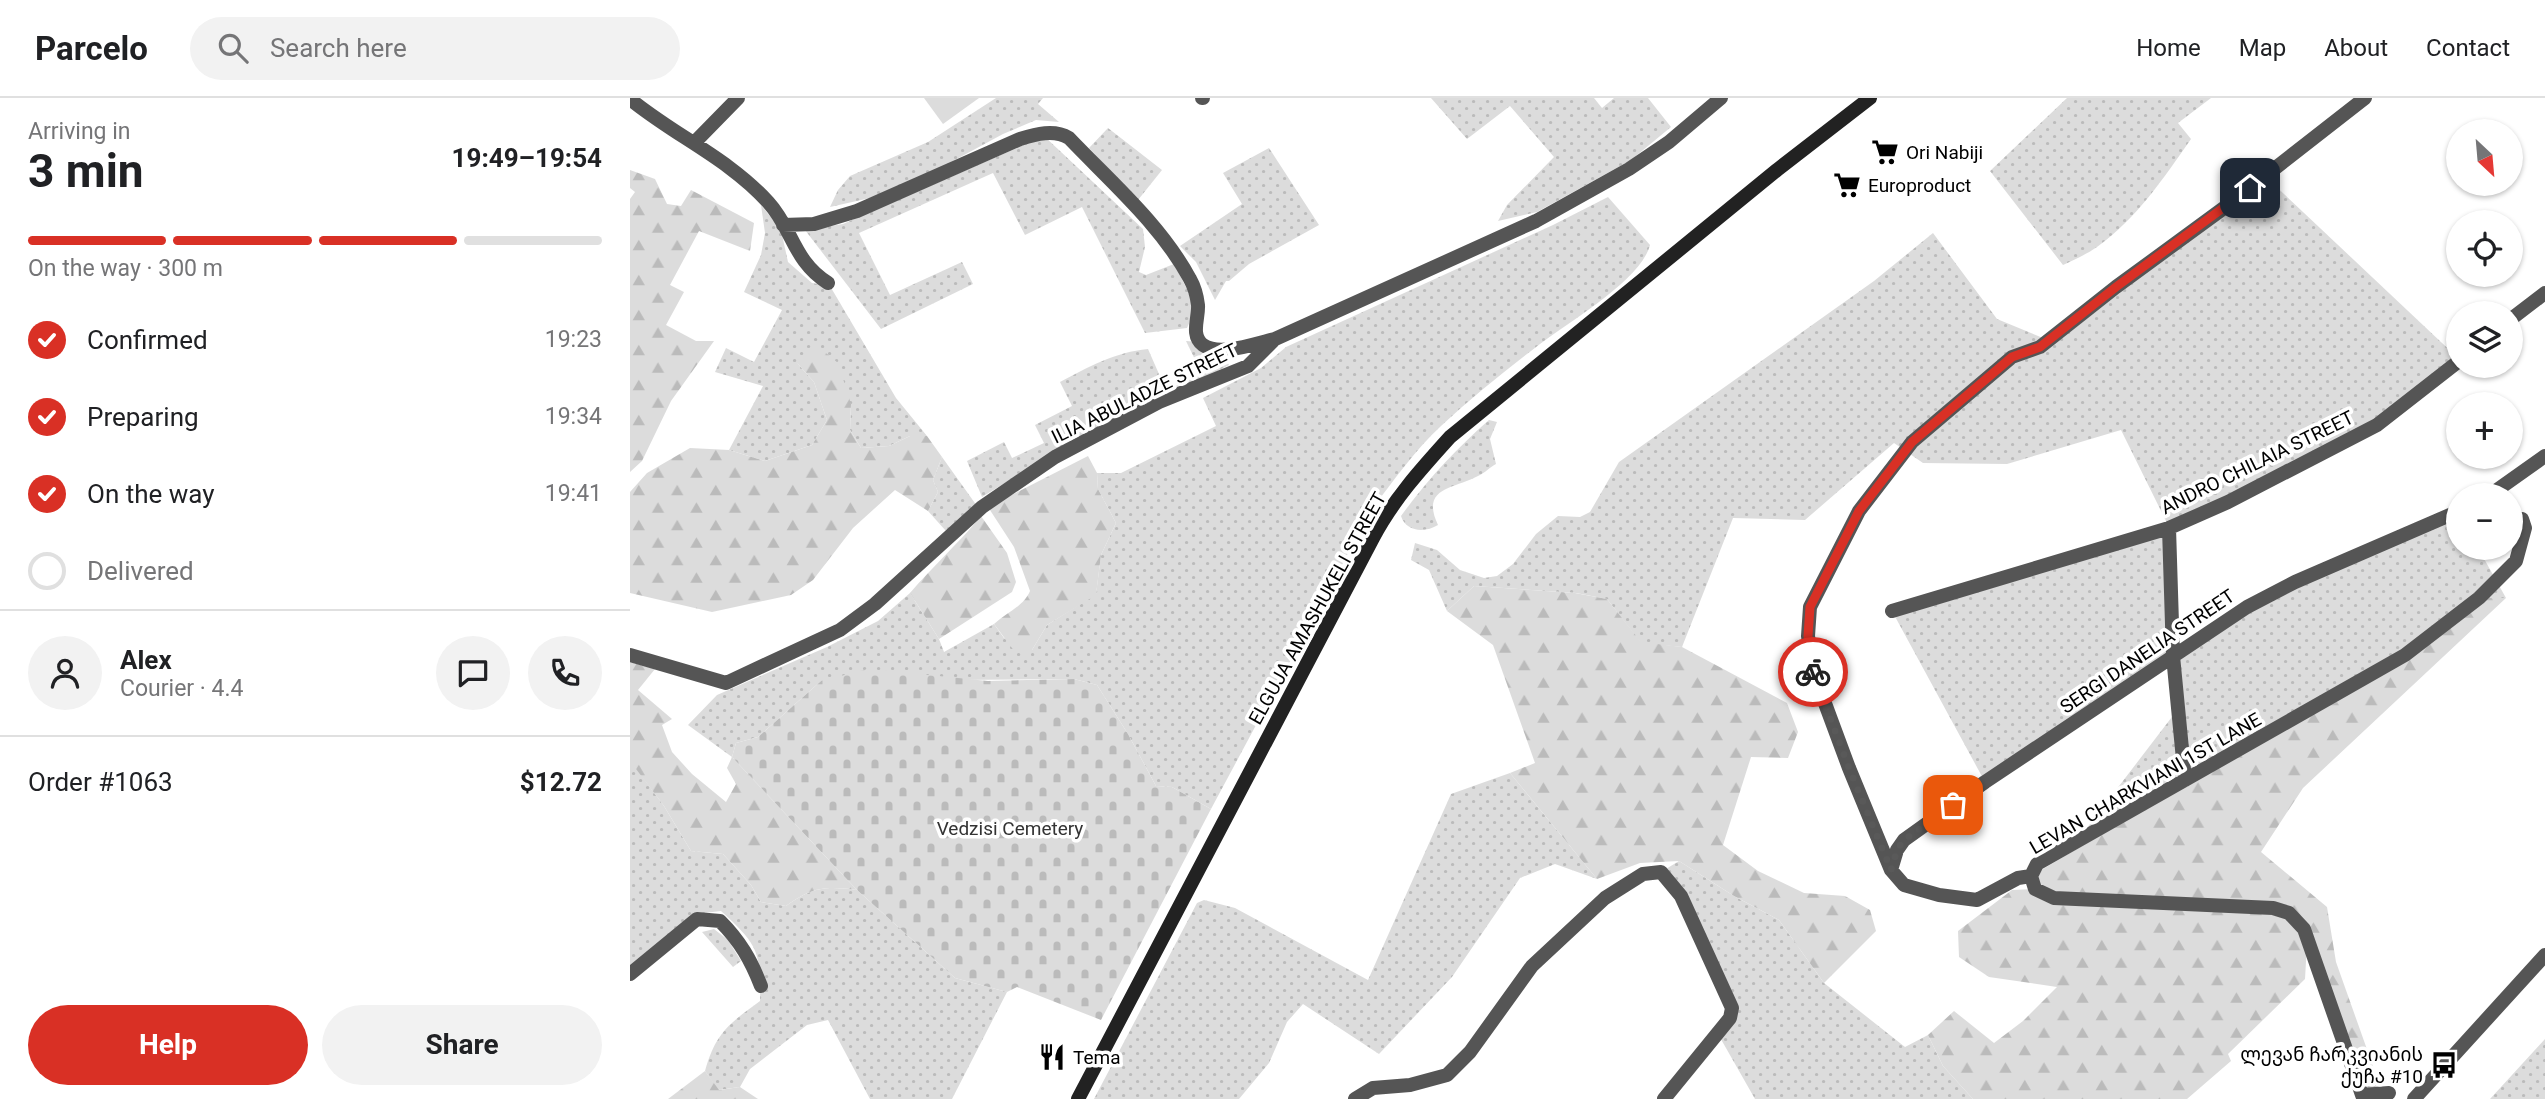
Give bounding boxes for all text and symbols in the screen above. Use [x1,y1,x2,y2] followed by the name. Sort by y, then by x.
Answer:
[190,17,680,80] search box
[35,29,148,68] text: Parcelo
[214,29,252,67] icon: search
[270,33,407,63] text: Search here
[2136,34,2201,62] text: Home
[2239,34,2286,62] text: Map
[2324,34,2388,62] text: About
[2426,34,2510,62] text: Contact
[28,118,131,145] text: Arriving in
[2446,119,2524,196] north arrow
[2446,119,2523,560] map controls
[1870,137,1900,167] supermarket icon: Ori Nabiji
[1906,141,1983,164] place label: Ori Nabiji
[452,143,602,173] text: 19:49–19:54
[28,144,144,198] text: 3 min
[2220,158,2280,218] pin
[2231,169,2269,207] icon: home
[1832,170,1862,200] supermarket icon: Europroduct
[1868,174,1971,197] place label: Europroduct
[2446,210,2523,287] button: locate
[28,255,223,282] text: On the way · 300 m
[2446,301,2523,378] button: layers
[28,321,66,359] icon: check
[87,325,208,355] text: Confirmed
[545,326,602,353] text: 19:23
[1048,338,1241,448] street label: ILIA ABULADZE STREET
[2446,392,2523,469] button: +
[28,398,66,436] icon: check
[87,402,199,432] text: Preparing
[545,403,602,430] text: 19:34
[2157,406,2357,519] street label: ANDRO CHILAIA STREET
[28,475,66,513] icon: check
[87,479,215,509] text: On the way
[545,480,602,507] text: 19:41
[2446,483,2523,560] button: −
[1244,488,1391,728] street label: ELGUJA AMASHUKELI STREET
[87,556,194,586] text: Delivered
[2056,584,2239,718] street label: SERGI DANELIA STREET
[28,636,102,710] button: person
[436,636,510,710] button: chat
[528,636,602,710] button: phone
[1778,637,1848,707] courier
[120,645,172,675] text: Alex
[1794,653,1832,691] icon: bike
[120,675,243,702] text: Courier · 4.4
[2026,708,2265,859] street label: LEVAN CHARKVIANI 1ST LANE
[28,767,173,797] text: Order #1063
[520,767,602,797] text: $12.72
[1923,775,1983,835] pin
[1934,786,1972,824] icon: bag
[937,817,1083,840] park label: Vedzisi Cemetery
[28,1005,308,1085] button: Help
[322,1005,602,1085] button: Share
[1037,1042,1067,1072] restaurant icon: Tema
[2240,1043,2423,1088] place label: ლევან ჩარკვიანის ქუჩა #10
[1073,1046,1121,1069] place label: Tema
[2429,1050,2459,1080] bus stop icon: ლევან ჩარკვიანის ქუჩა #10

